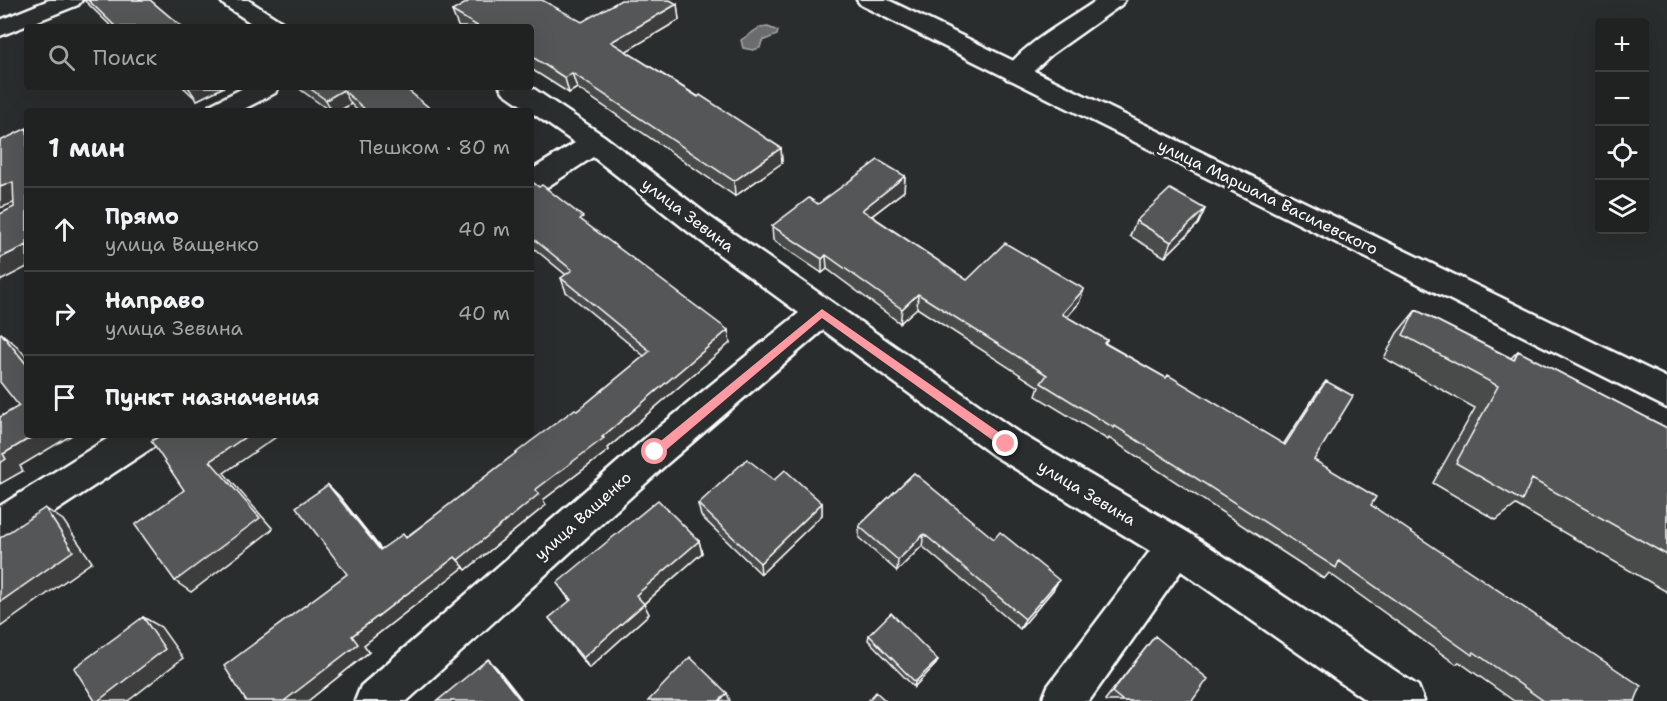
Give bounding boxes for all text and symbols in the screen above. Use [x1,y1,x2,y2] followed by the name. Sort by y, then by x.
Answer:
[1595,18,1649,234] map controls
[1595,18,1649,72] button: +
[24,24,534,90] search box
[45,41,78,74] icon: search
[93,43,157,72] text: Поиск
[1595,72,1649,126] button: −
[1595,126,1649,180] button: locate
[48,130,125,165] text: 1 мин
[359,134,510,160] text: Пешком · 80 m
[1155,135,1381,259] street label: улица Маршала Василевского
[638,173,738,257] street label: улица Зевина
[1595,180,1649,234] button: layers
[105,202,179,231] text: Прямо
[48,213,81,246] icon: ahead
[458,216,510,242] text: 40 m
[105,231,259,257] text: улица Ващенко
[105,286,205,315] text: Направо
[48,297,81,330] icon: right
[458,300,510,326] text: 40 m
[105,315,243,341] text: улица Зевина
[48,381,81,414] icon: arrive
[105,383,319,412] text: Пункт назначения
[992,430,1018,456] route end
[641,438,667,464] route start
[1034,456,1140,530] street label: улица Зевина
[530,467,636,565] street label: улица Ващенко

